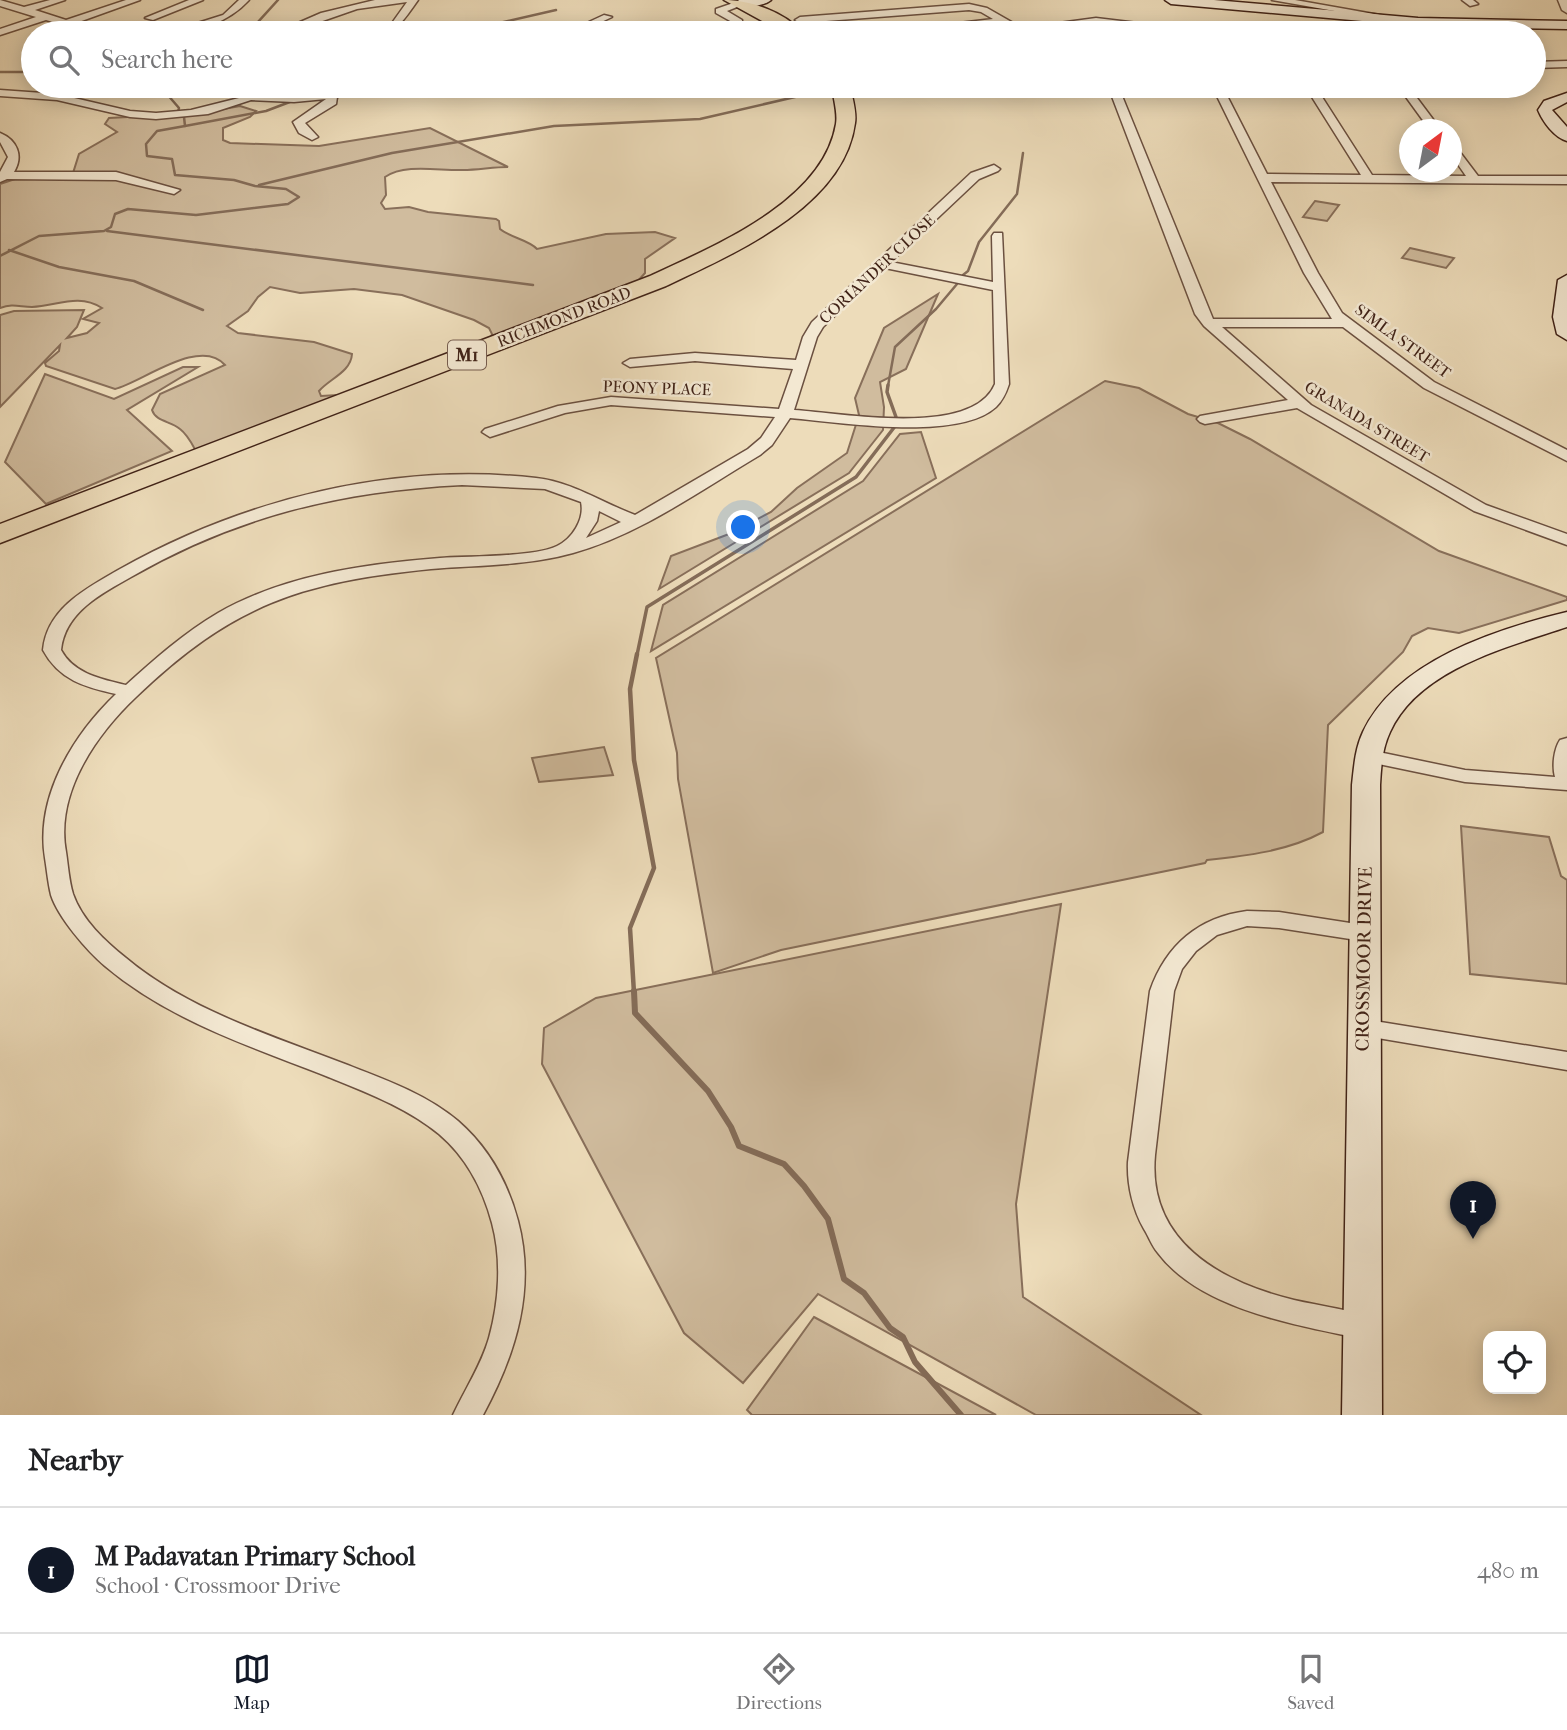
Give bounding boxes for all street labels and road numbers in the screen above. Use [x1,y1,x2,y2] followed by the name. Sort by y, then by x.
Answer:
[815,210,939,328] street label: CORIANDER CLOSE
[494,283,634,351] street label: RICHMOND ROAD
[1351,300,1455,382] street label: SIMLA STREET
[448,340,486,370] road number: M1
[602,377,712,399] street label: PEONY PLACE
[1301,377,1433,467] street label: GRANADA STREET
[1351,866,1377,1052] street label: CROSSMOOR DRIVE

